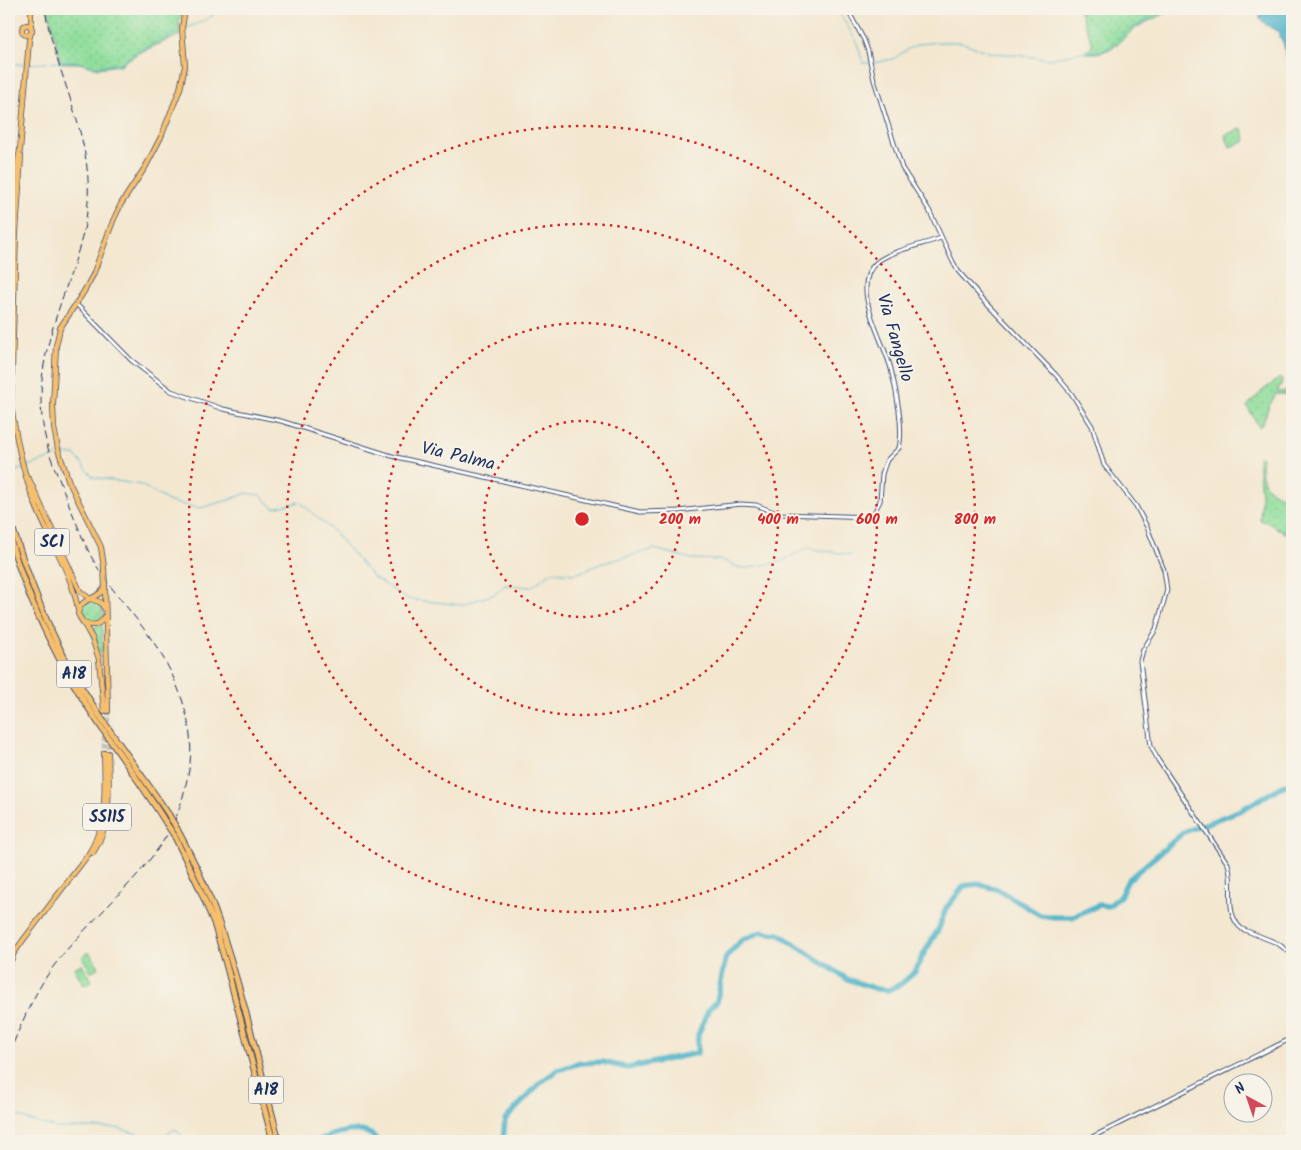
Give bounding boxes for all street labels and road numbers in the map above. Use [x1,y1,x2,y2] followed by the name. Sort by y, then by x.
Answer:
[868,290,920,386] street label: Via Fangello
[418,434,498,480] street label: Via Palma
[34,528,70,556] road number: SC1
[56,661,92,688] road number: A18
[83,804,131,830] road number: SS115
[248,1076,284,1104] road number: A18

